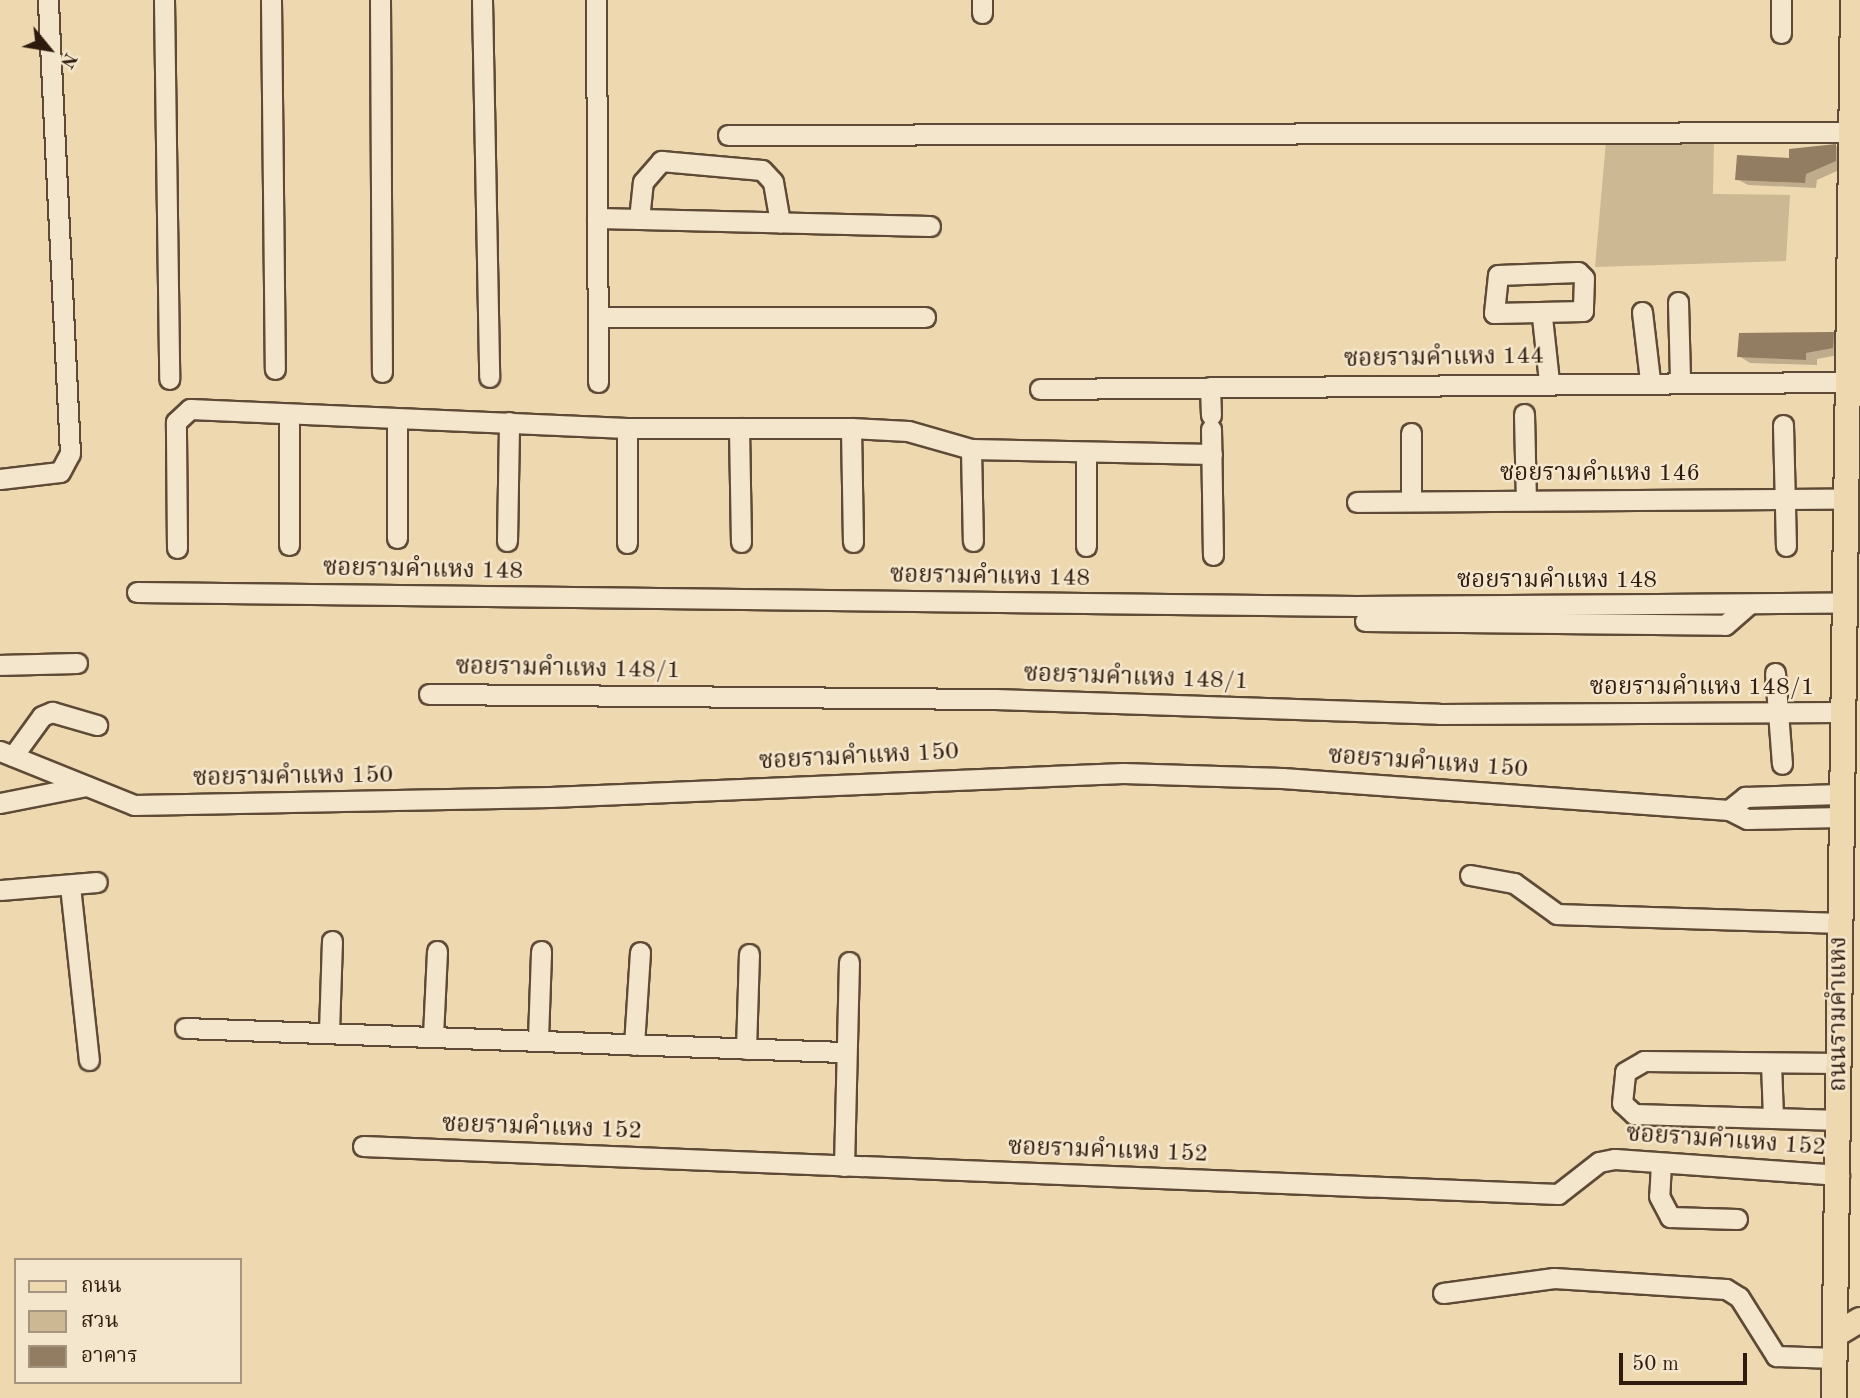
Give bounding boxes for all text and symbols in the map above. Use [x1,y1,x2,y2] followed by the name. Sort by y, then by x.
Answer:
[14,14,84,84] north arrow
[56,49,79,71] text: N
[1344,343,1544,375] street label: ซอยรามคำแหง 144
[1500,461,1700,489] street label: ซอยรามคำแหง 146
[323,555,523,587] street label: ซอยรามคำแหง 148
[890,562,1090,594] street label: ซอยรามคำแหง 148
[1457,568,1657,596] street label: ซอยรามคำแหง 148
[455,654,681,686] street label: ซอยรามคำแหง 148/1
[1023,661,1249,697] street label: ซอยรามคำแหง 148/1
[1589,675,1815,703] street label: ซอยรามคำแหง 148/1
[758,738,960,778] street label: ซอยรามคำแหง 150
[1327,743,1529,785] street label: ซอยรามคำแหง 150
[193,762,393,794] street label: ซอยรามคำแหง 150
[1826,936,1854,1092] street label: ถนนรามคำแหง
[441,1111,643,1147] street label: ซอยรามคำแหง 152
[1625,1121,1827,1163] street label: ซอยรามคำแหง 152
[1007,1134,1209,1170] street label: ซอยรามคำแหง 152
[14,1258,242,1384] legend
[81,1276,122,1297] text: ถนน
[81,1311,119,1332] text: สวน
[1622,1338,1750,1382] scale bar
[81,1346,138,1367] text: อาคาร
[1632,1354,1679,1375] text: 50 m

